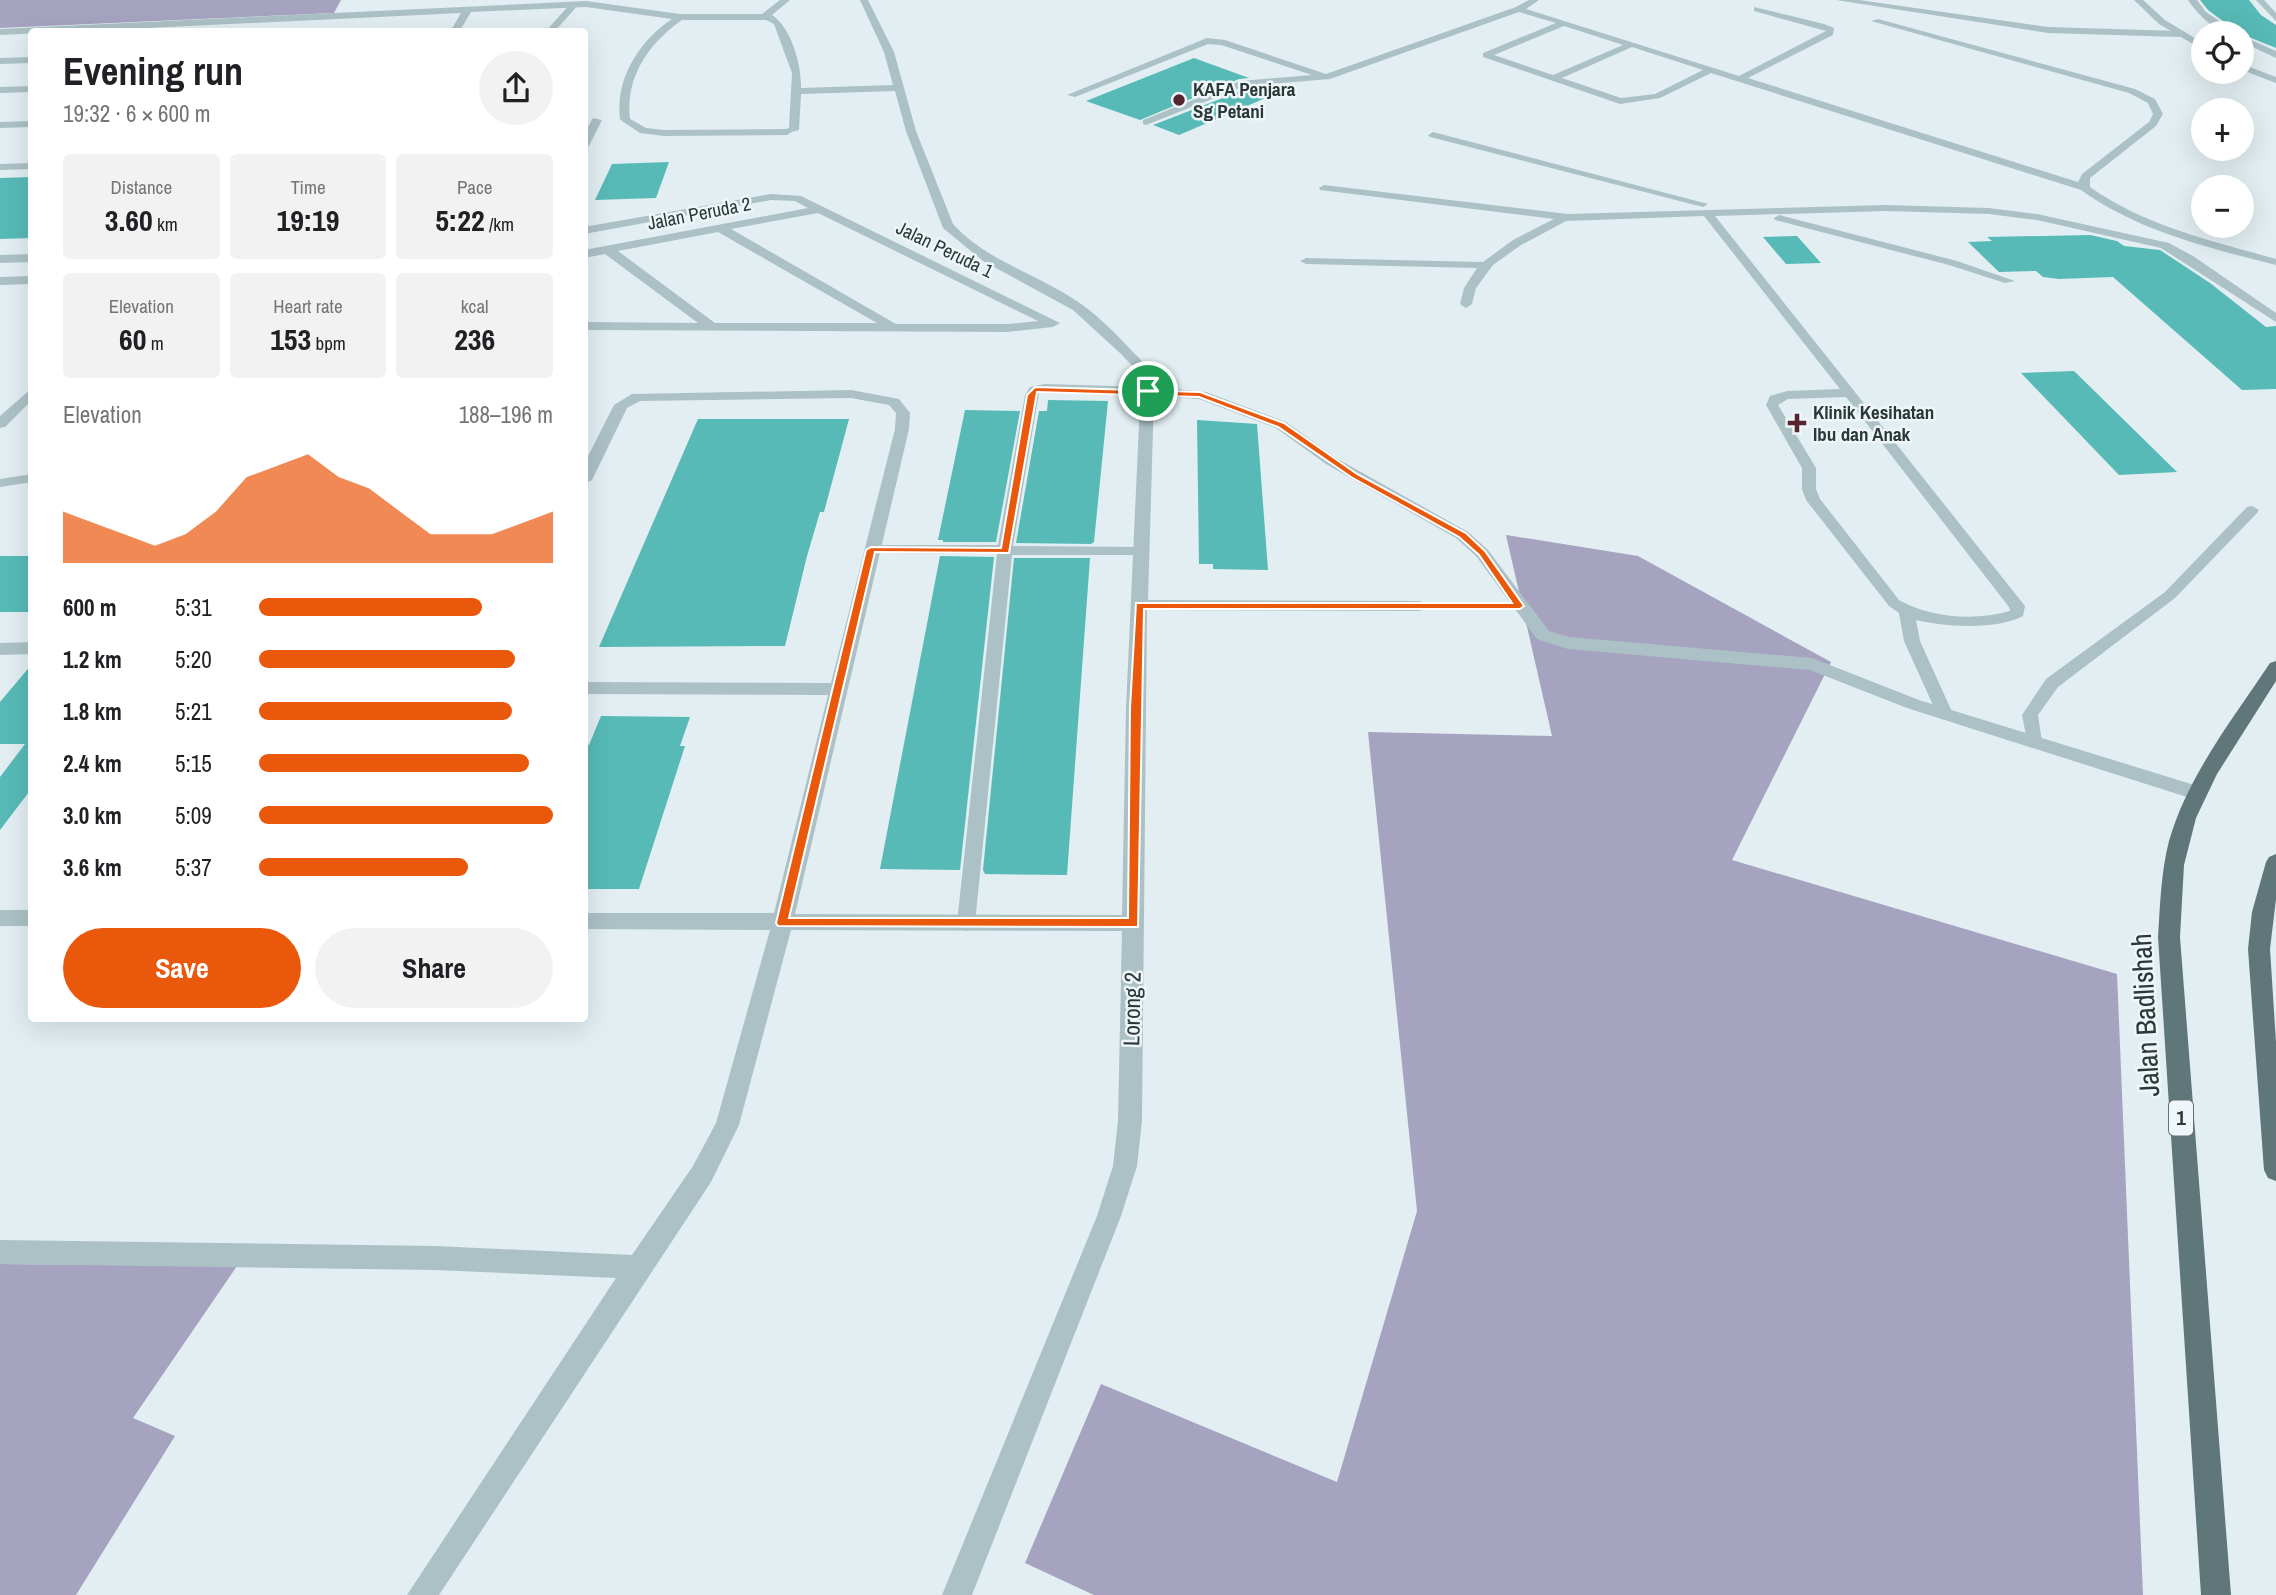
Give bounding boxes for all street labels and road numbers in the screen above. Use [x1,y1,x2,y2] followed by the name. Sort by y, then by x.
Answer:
[645,190,753,236] street label: Jalan Peruda 2
[892,214,998,284] street label: Jalan Peruda 1
[2122,932,2168,1098] street label: Jalan Badlishah
[1115,971,1148,1046] street label: Lorong 2
[2169,1100,2193,1136] road number: 1

